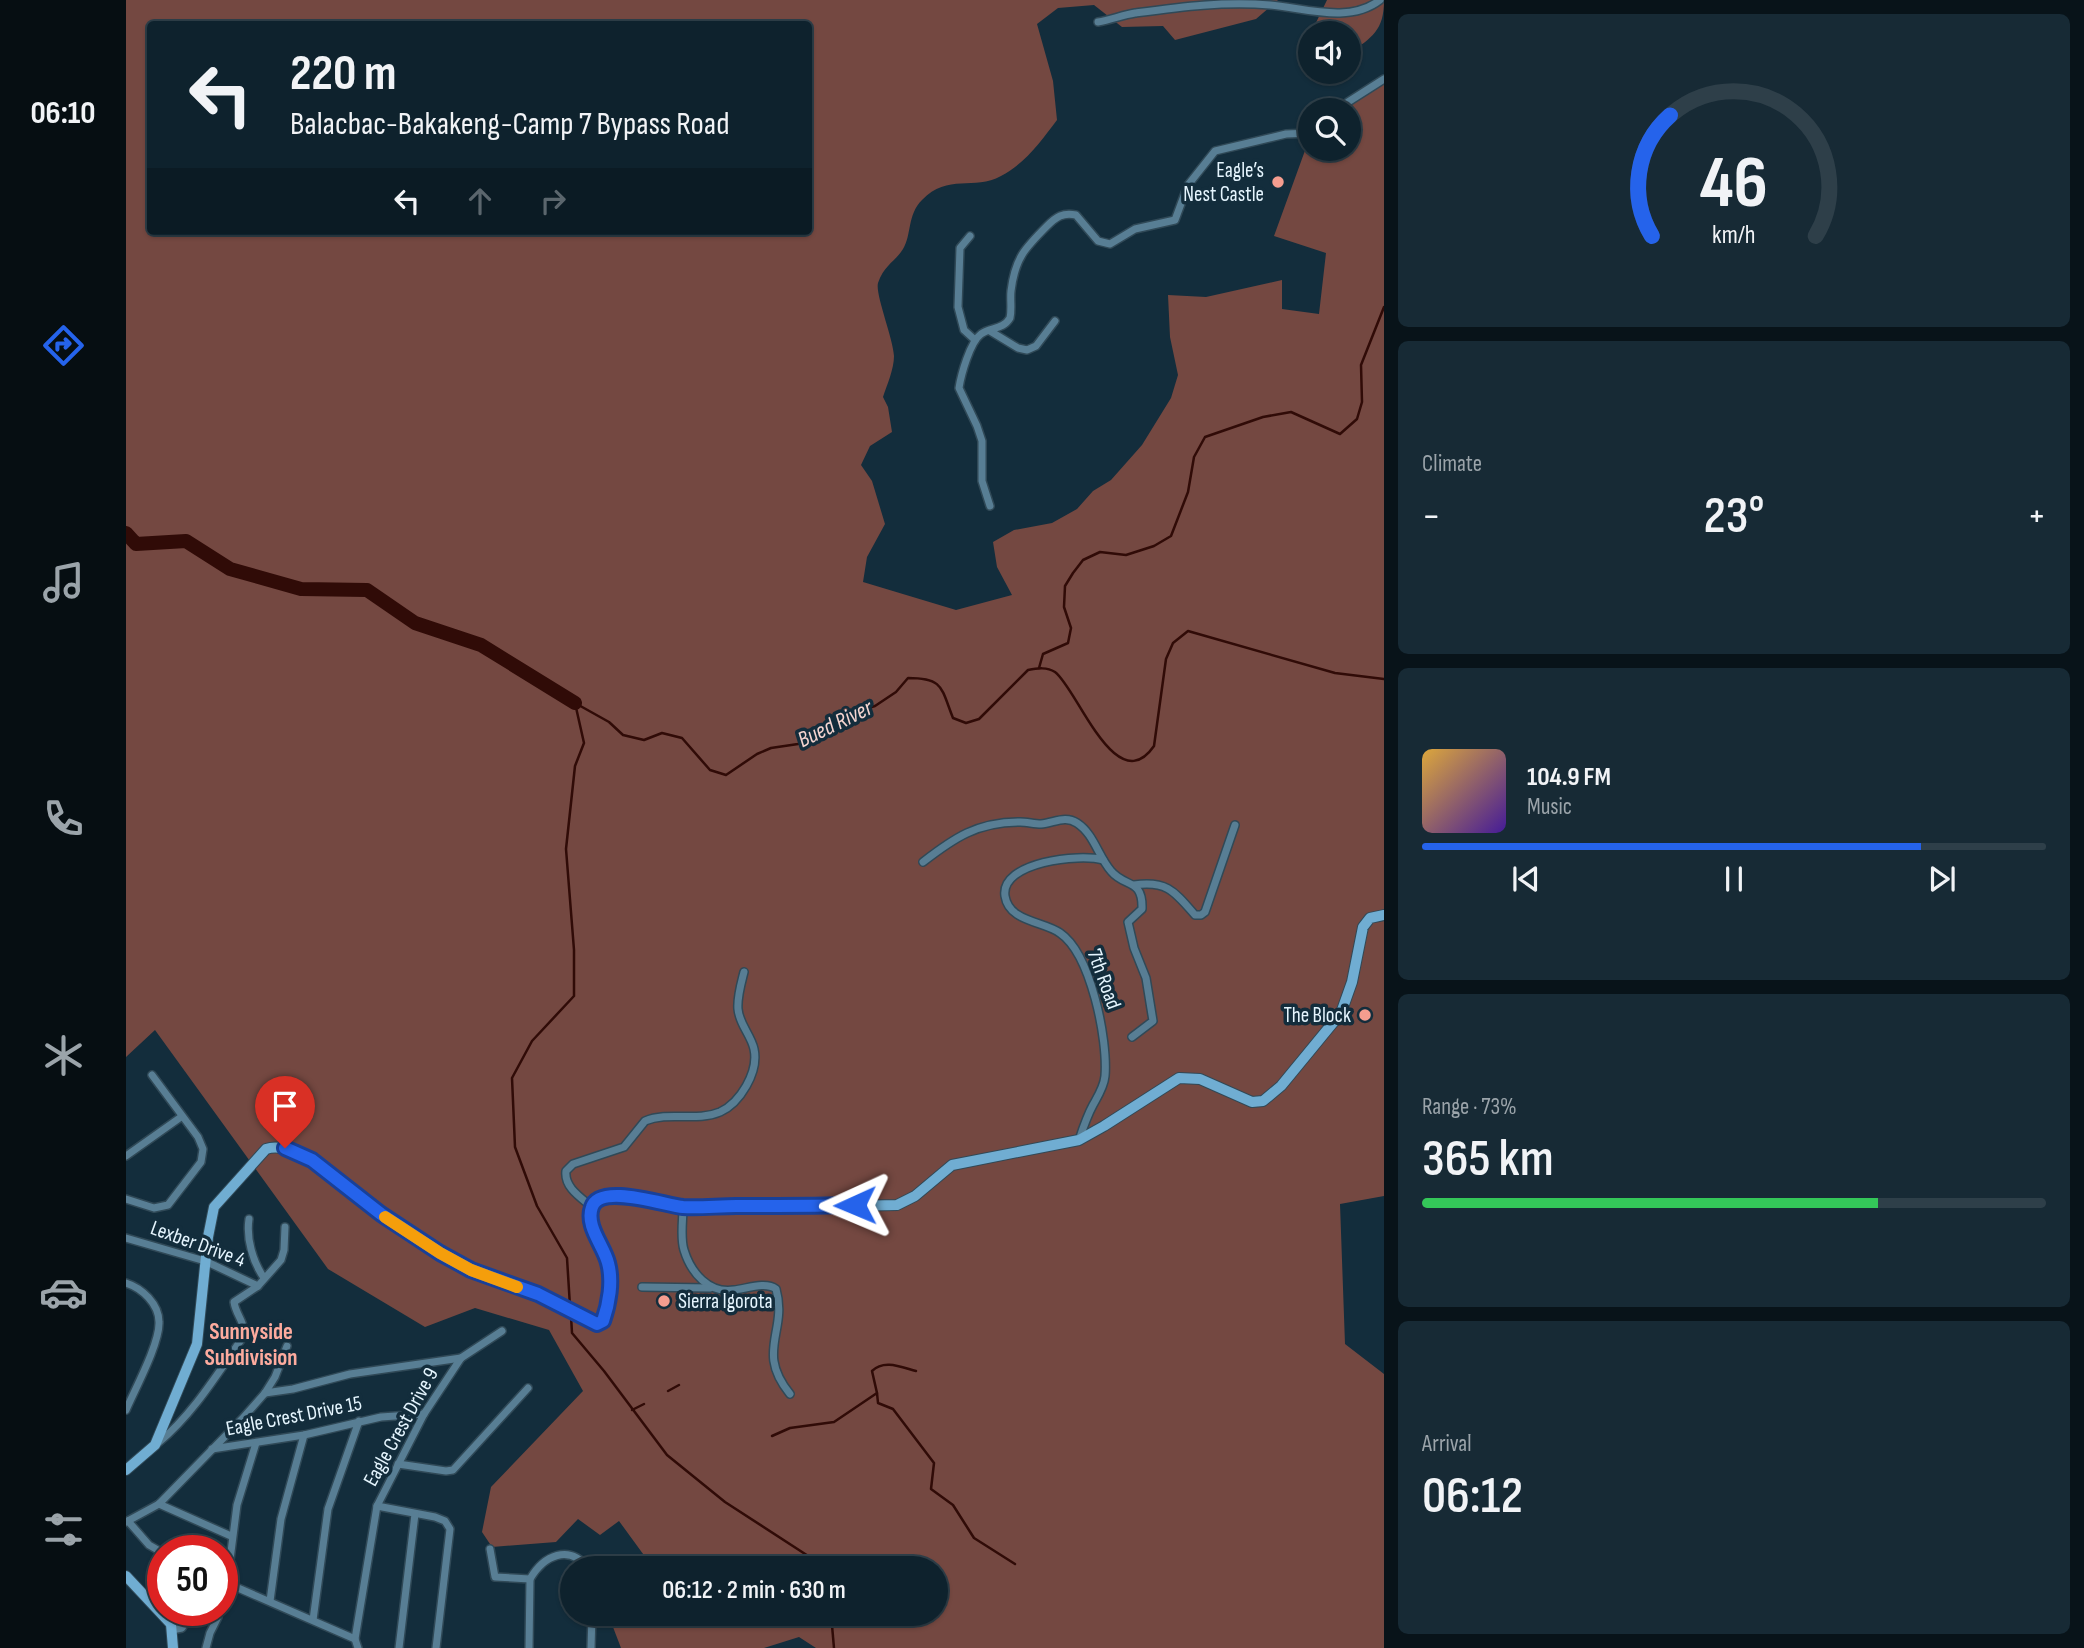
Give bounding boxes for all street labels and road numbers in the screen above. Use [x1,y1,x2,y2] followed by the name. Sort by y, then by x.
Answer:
[1082,945,1126,1013] street label: 7th Road
[147,1215,249,1273] street label: Lexber Drive 4
[358,1364,444,1490] street label: Eagle Crest Drive 9
[224,1391,364,1441] street label: Eagle Crest Drive 15

